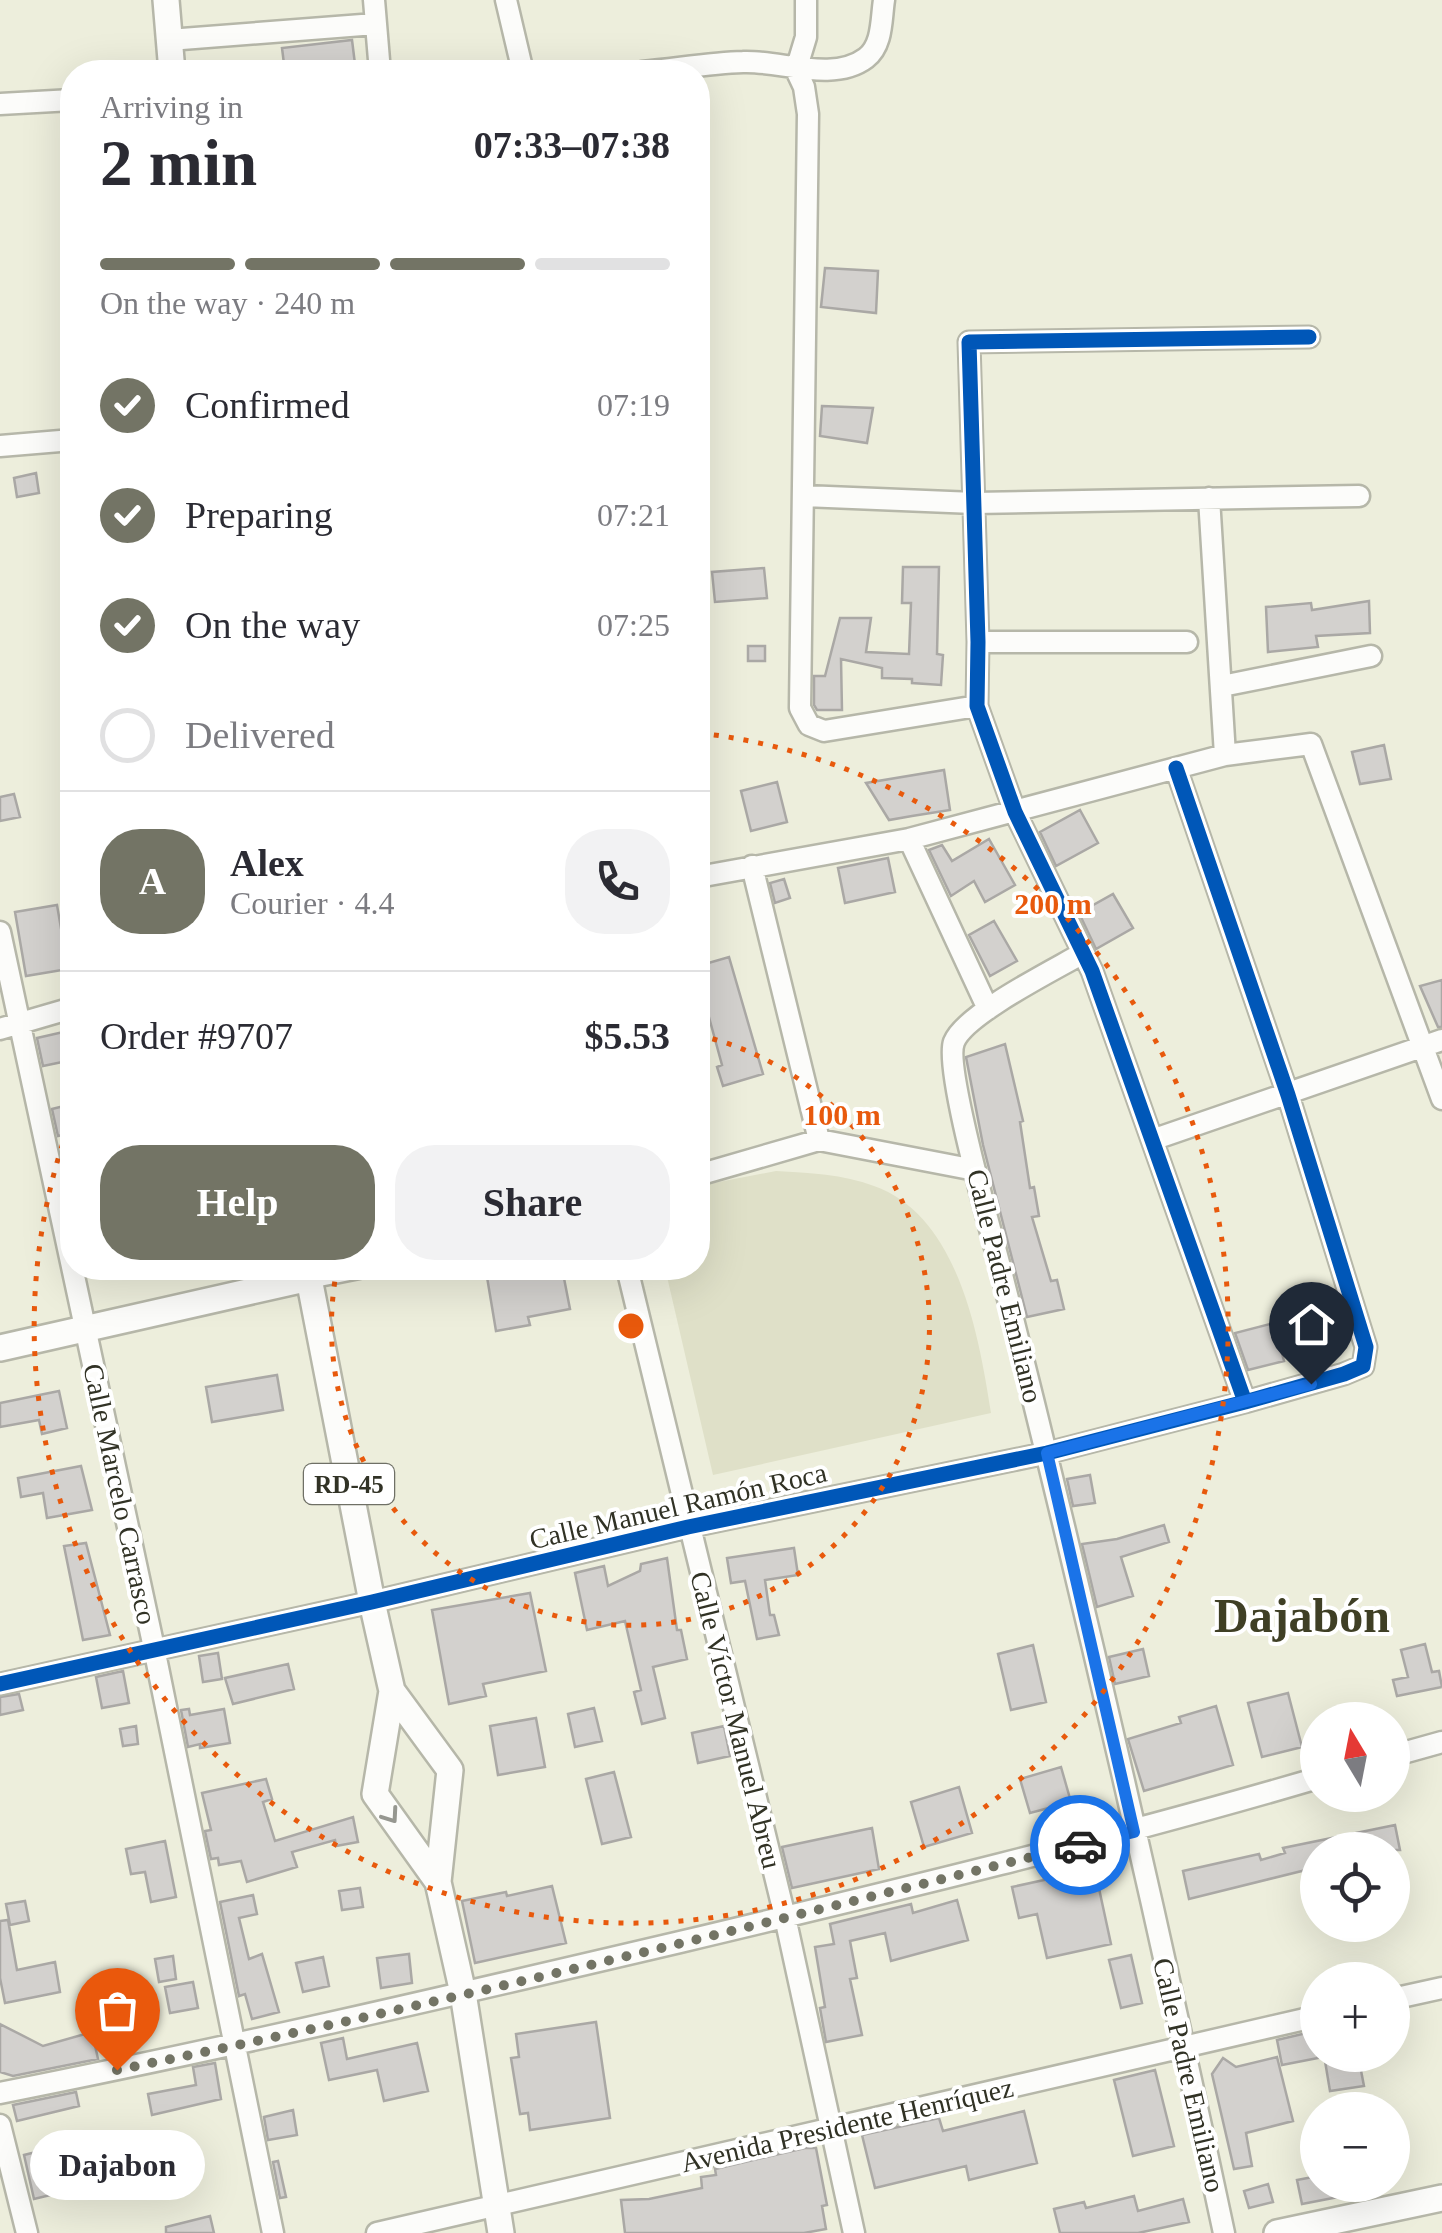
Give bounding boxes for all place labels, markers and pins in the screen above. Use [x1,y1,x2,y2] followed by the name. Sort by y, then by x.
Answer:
[1269,1282,1354,1385] pin
[613,1308,649,1344] centre of rings
[75,1968,160,2071] pin
[29,2130,204,2200] callout: Dajabon

